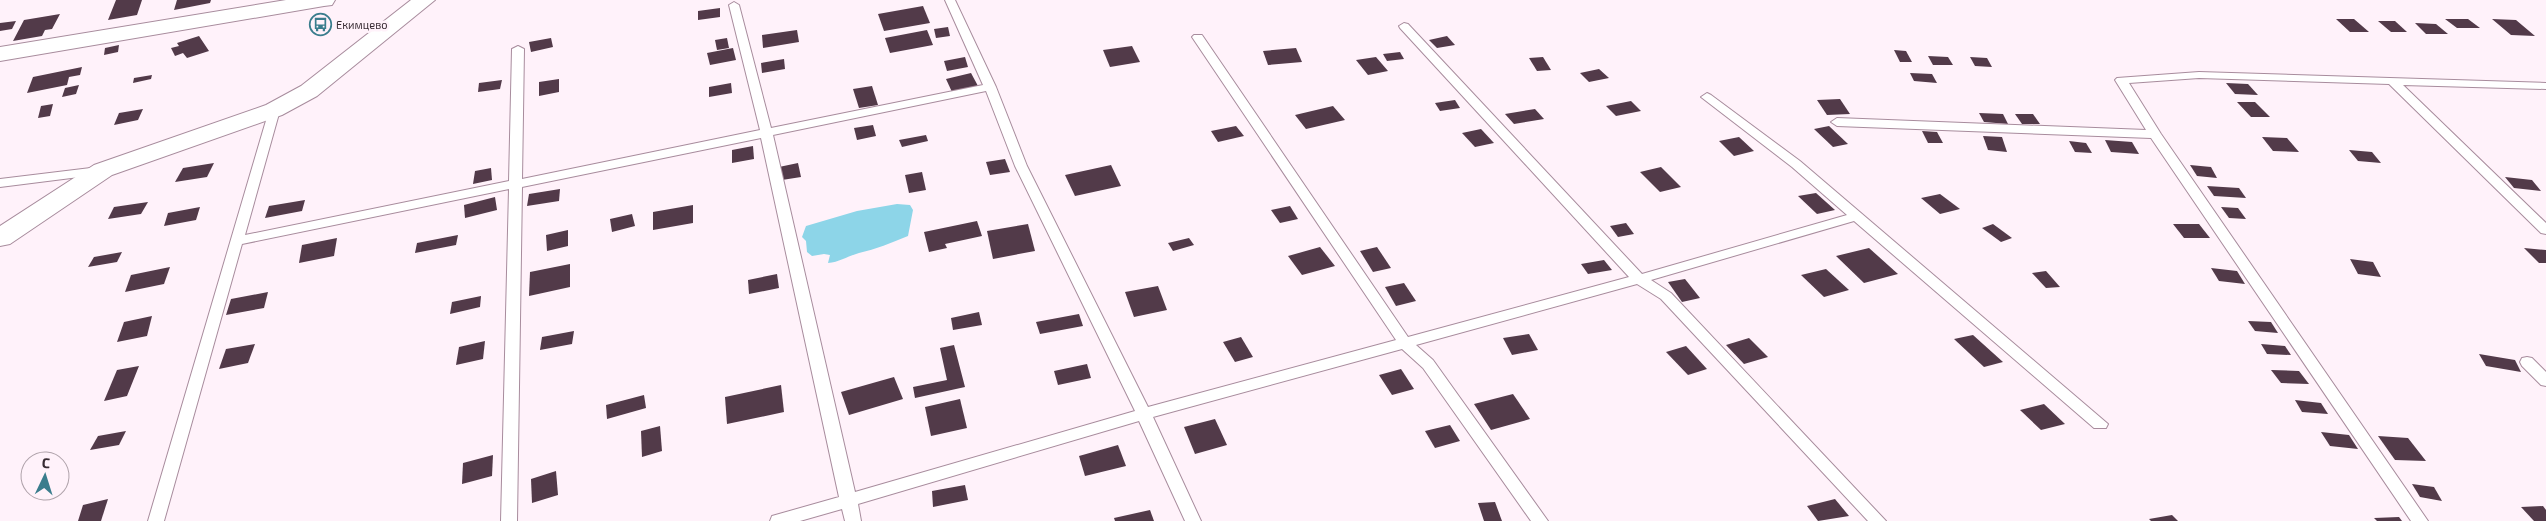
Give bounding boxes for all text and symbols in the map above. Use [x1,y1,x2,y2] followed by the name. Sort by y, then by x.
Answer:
[308,12,332,36] bus stop icon: Екимцево
[336,18,388,31] place label: Екимцево
[20,451,70,501] north arrow
[41,454,51,471] text: С

